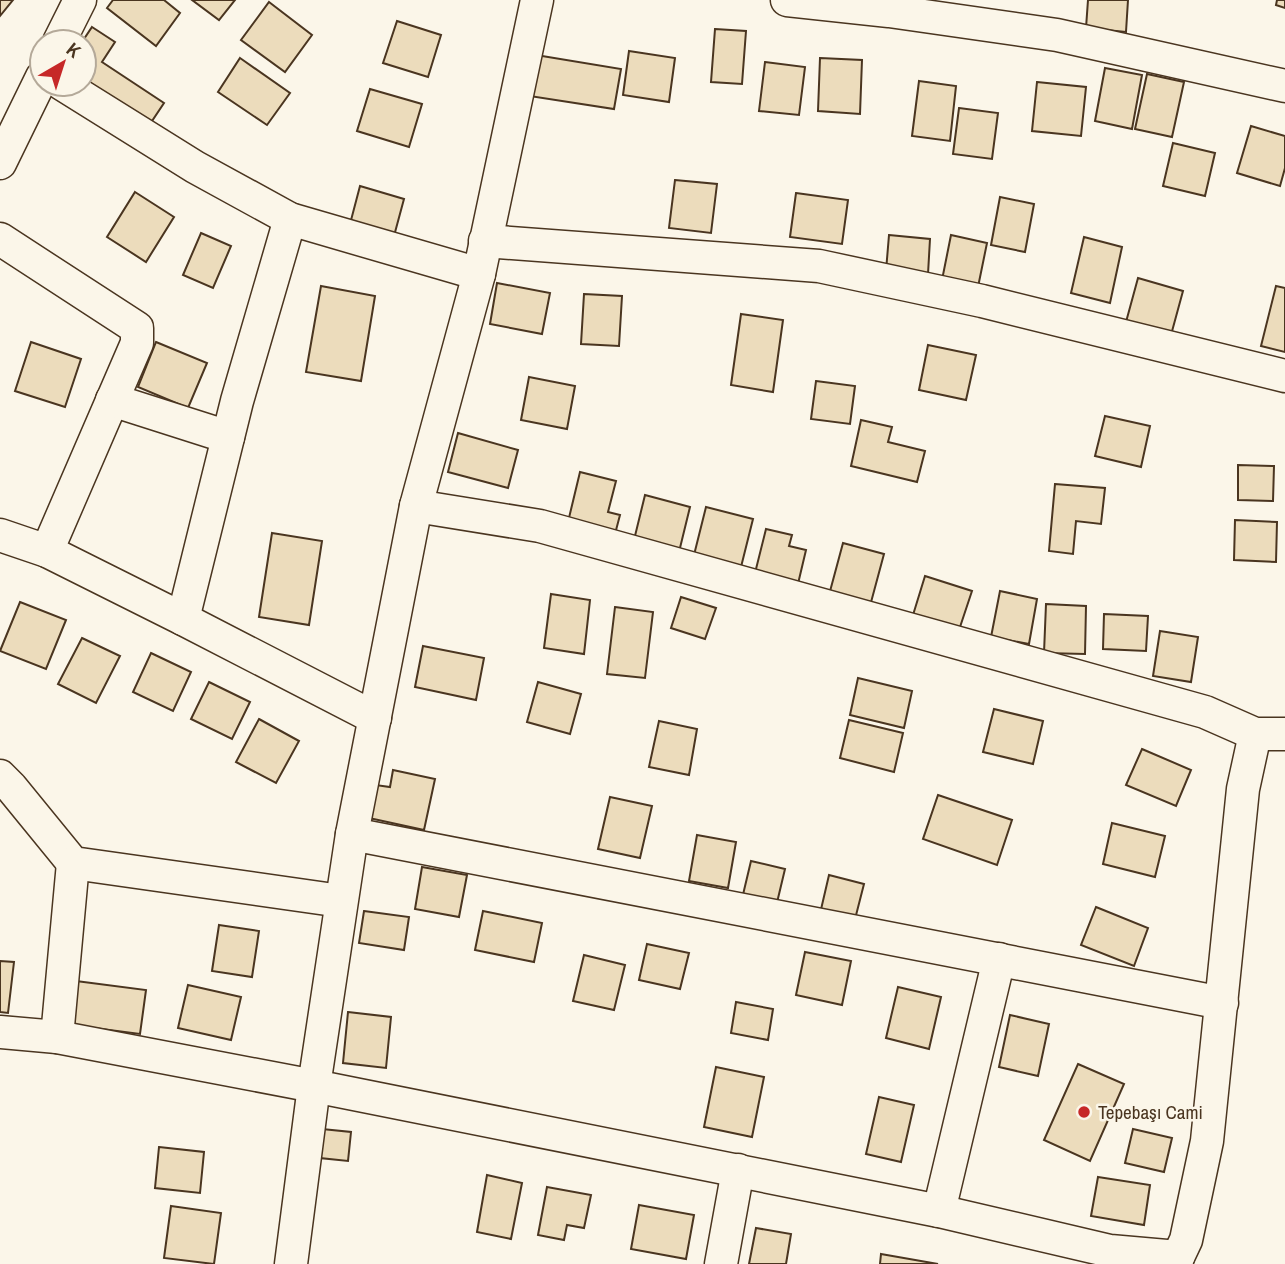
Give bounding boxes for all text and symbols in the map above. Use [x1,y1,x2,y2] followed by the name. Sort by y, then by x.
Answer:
[28,28,98,98] north arrow
[61,36,87,64] text: K
[1098,1099,1203,1125] place label: Tepebaşı Cami
[1076,1104,1092,1120] marker: Tepebaşı Cami

